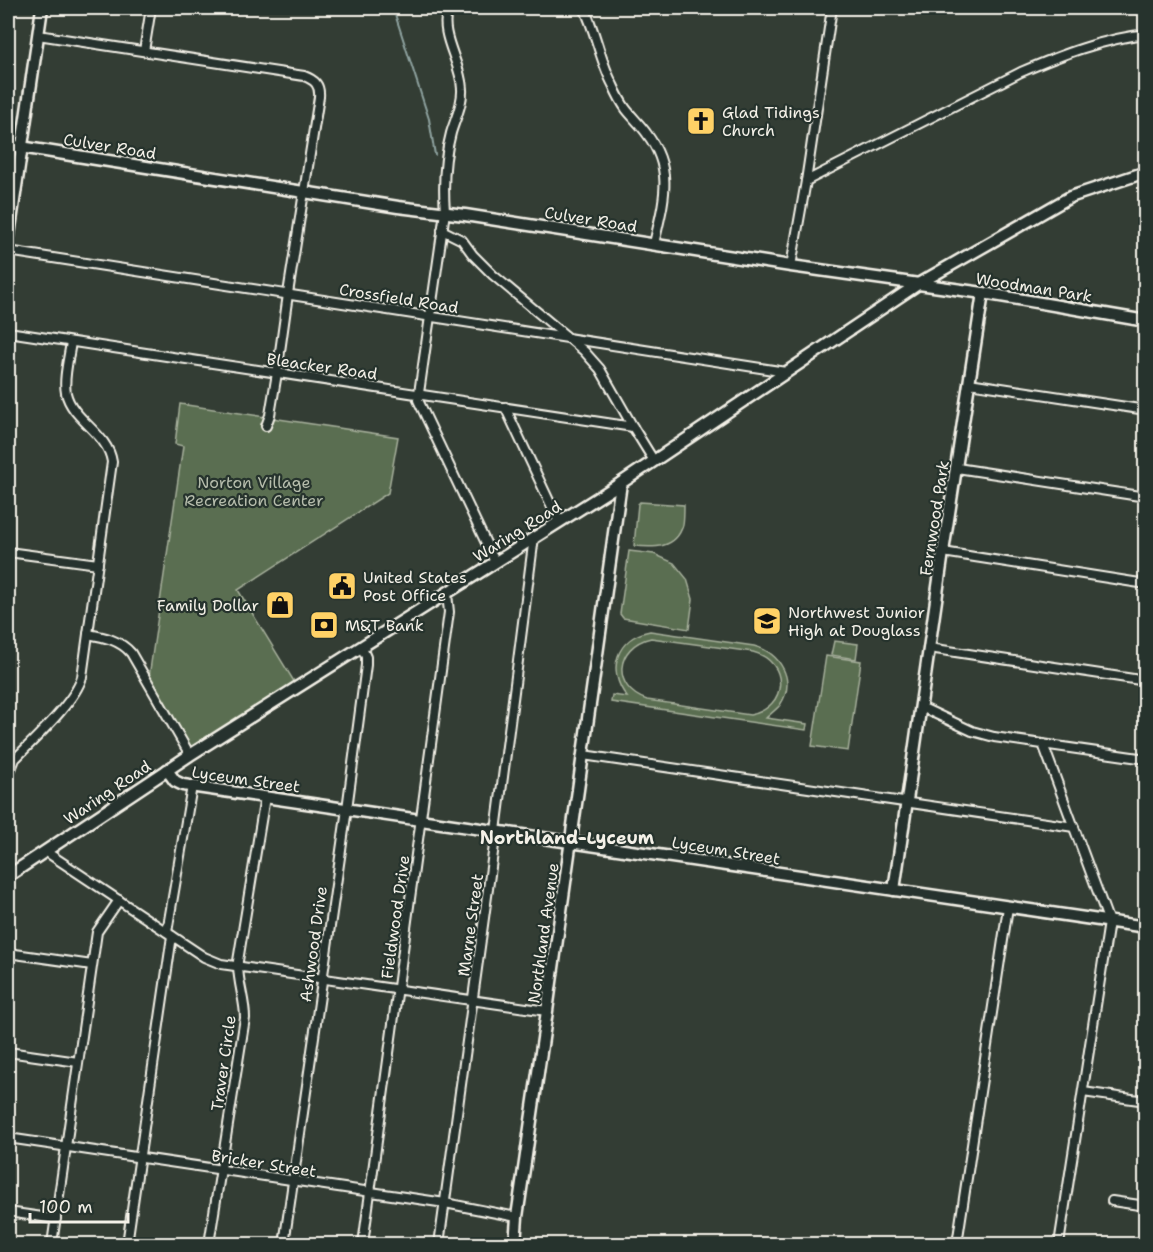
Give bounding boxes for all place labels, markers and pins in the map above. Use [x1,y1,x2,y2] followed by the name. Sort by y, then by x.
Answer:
[722,102,820,141] place label: Glad Tidings Church
[685,105,717,137] church icon: Glad Tidings Church
[363,567,467,606] place label: United States Post Office
[326,570,358,602] public building icon: United States Post Office
[264,589,296,621] shop icon: Family Dollar
[157,595,259,616] place label: Family Dollar
[788,602,925,641] place label: Northwest Junior High at Douglass
[751,605,783,637] school or university icon: Northwest Junior High at Douglass
[308,609,340,641] bank icon: M&T Bank
[345,615,424,636] place label: M&T Bank

